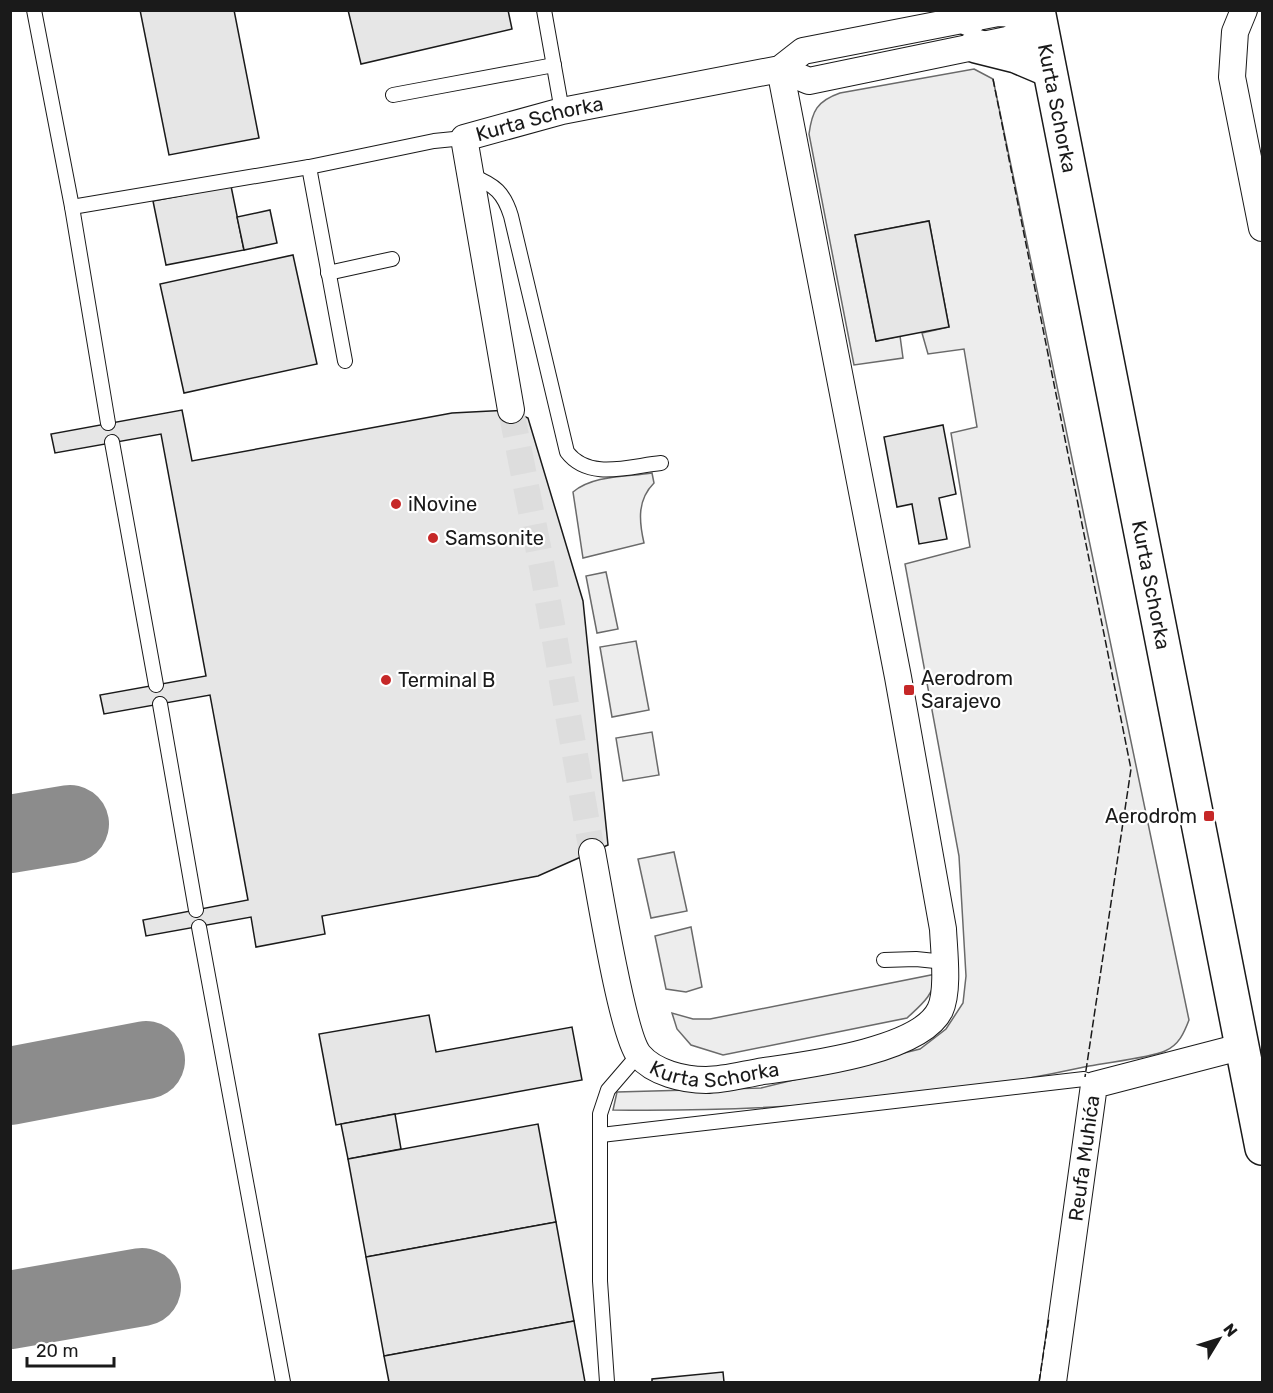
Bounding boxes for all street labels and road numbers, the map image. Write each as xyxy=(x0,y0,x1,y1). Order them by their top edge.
street label: Kurta Schorka xyxy=(1033,42,1082,175)
street label: Kurta Schorka xyxy=(473,91,605,146)
street label: Kurta Schorka xyxy=(1127,518,1176,652)
street label: Kurta Schorka xyxy=(646,1055,781,1092)
street label: Reufa Muhića xyxy=(1063,1094,1104,1223)

